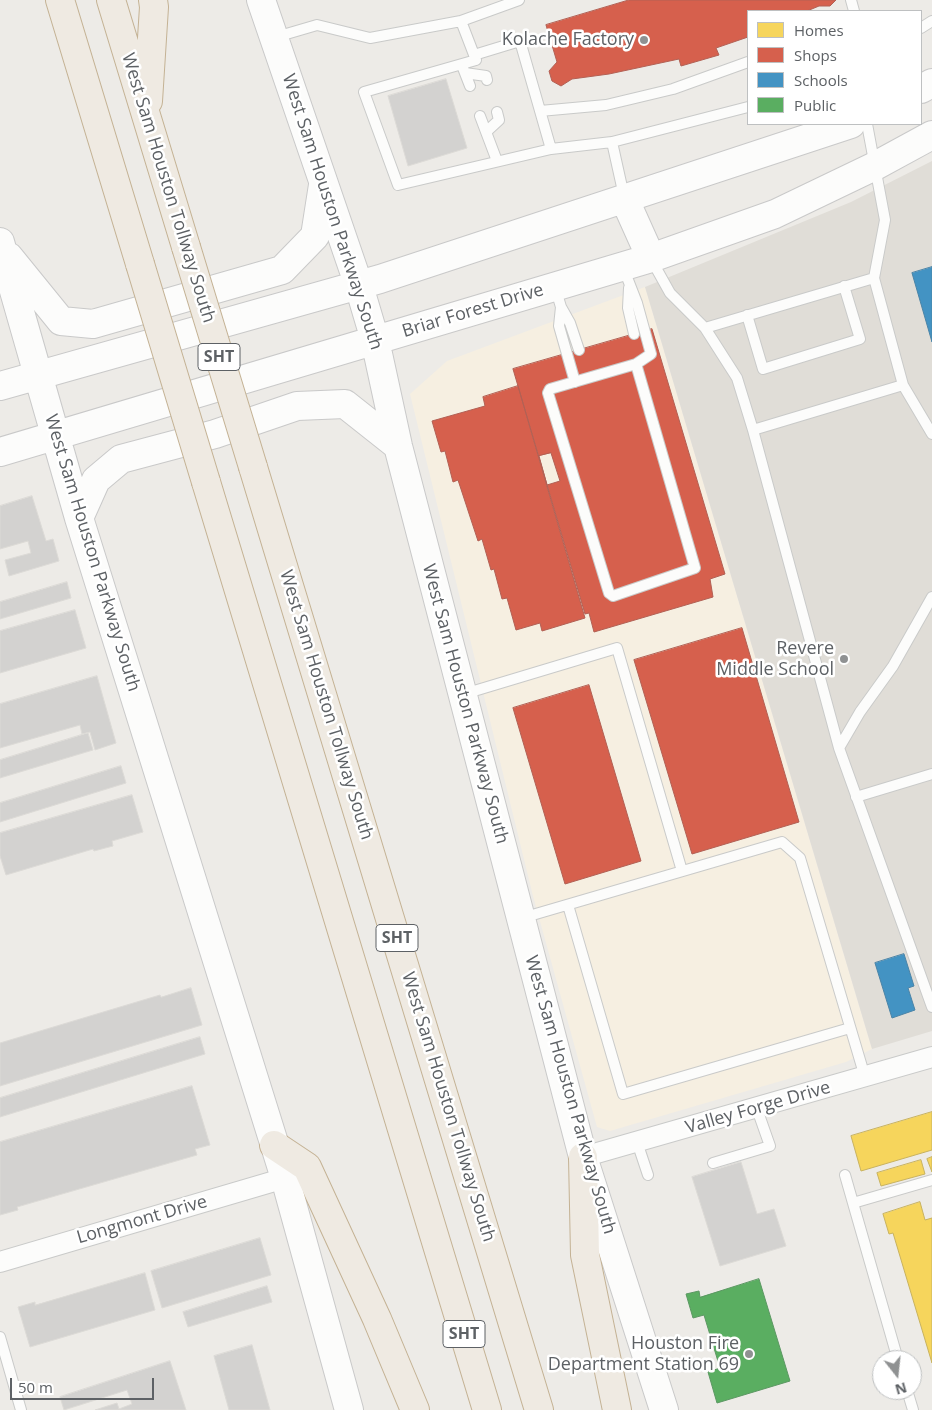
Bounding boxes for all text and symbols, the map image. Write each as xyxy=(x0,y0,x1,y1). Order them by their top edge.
legend xyxy=(747,10,922,125)
text: Homes xyxy=(794,20,844,40)
place label: Kolache Factory xyxy=(502,29,634,51)
marker: Kolache Factory xyxy=(638,34,650,46)
text: Shops xyxy=(794,45,837,65)
street label: West Sam Houston Tollway South xyxy=(117,51,219,325)
text: Schools xyxy=(794,70,848,90)
street label: West Sam Houston Parkway South xyxy=(277,71,387,353)
text: Public xyxy=(794,95,836,115)
street label: Briar Forest Drive xyxy=(400,279,546,343)
road number: SHT xyxy=(198,344,240,371)
street label: West Sam Houston Parkway South xyxy=(39,412,145,694)
street label: West Sam Houston Parkway South xyxy=(417,562,513,846)
street label: West Sam Houston Tollway South xyxy=(275,568,377,842)
place label: Revere Middle School xyxy=(716,638,834,681)
marker: Revere Middle School xyxy=(838,653,850,665)
road number: SHT xyxy=(376,924,418,951)
street label: West Sam Houston Parkway South xyxy=(520,953,620,1237)
street label: West Sam Houston Tollway South xyxy=(397,970,499,1244)
street label: Valley Forge Drive xyxy=(683,1077,833,1139)
street label: Longmont Drive xyxy=(74,1191,210,1249)
road number: SHT xyxy=(443,1320,485,1348)
place label: Houston Fire Department Station 69 xyxy=(548,1333,739,1376)
marker: Houston Fire Department Station 69 xyxy=(743,1348,755,1360)
north arrow xyxy=(872,1350,922,1400)
scale bar xyxy=(12,1368,156,1400)
text: 50 m xyxy=(18,1377,53,1397)
text: N xyxy=(893,1378,909,1400)

